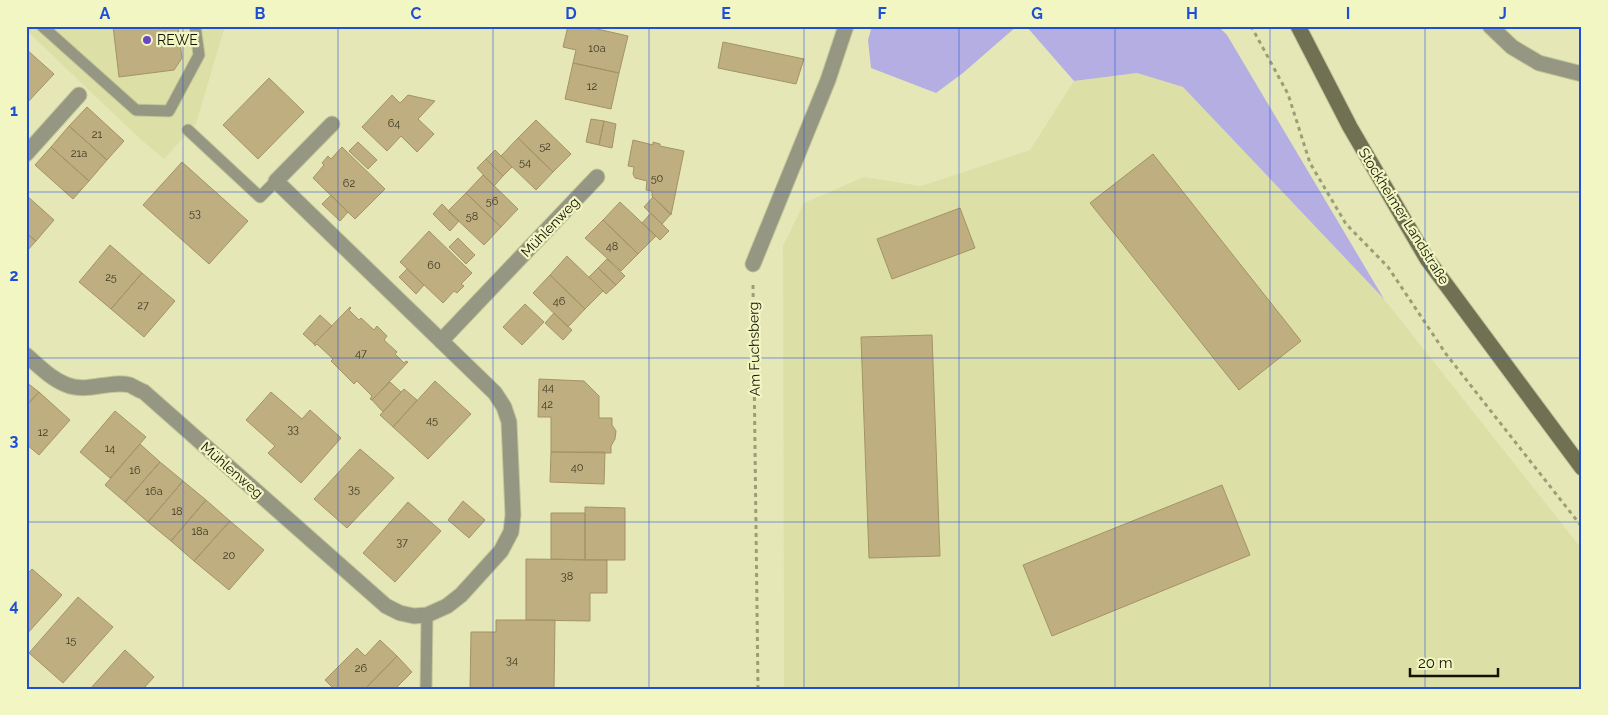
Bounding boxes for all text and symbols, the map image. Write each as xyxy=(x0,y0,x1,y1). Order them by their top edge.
text: A xyxy=(100,4,111,23)
text: B xyxy=(255,4,266,23)
text: C xyxy=(411,4,422,23)
text: D xyxy=(565,4,577,23)
text: E xyxy=(721,4,731,23)
text: F xyxy=(877,4,887,23)
text: G xyxy=(1031,4,1043,23)
text: H xyxy=(1186,4,1198,23)
text: I xyxy=(1346,4,1350,23)
text: J xyxy=(1499,4,1507,23)
place label: REWE xyxy=(157,32,198,48)
marker: REWE xyxy=(141,34,153,46)
house number: 10a xyxy=(588,42,606,55)
house number: 12 xyxy=(587,80,597,93)
text: 1 xyxy=(10,101,18,120)
house number: 64 xyxy=(388,117,400,130)
house number: 21 xyxy=(92,128,103,141)
house number: 52 xyxy=(539,140,551,153)
street label: Stockheimer Landstraße xyxy=(1355,145,1453,287)
house number: 21a xyxy=(71,147,87,160)
house number: 54 xyxy=(519,156,531,169)
house number: 50 xyxy=(651,172,664,185)
house number: 62 xyxy=(343,177,355,190)
street label: Mühlenweg xyxy=(518,194,582,260)
house number: 56 xyxy=(486,195,499,208)
house number: 53 xyxy=(189,207,201,220)
house number: 58 xyxy=(466,210,478,223)
house number: 48 xyxy=(606,240,618,253)
house number: 60 xyxy=(427,259,441,272)
text: 2 xyxy=(9,266,19,285)
house number: 25 xyxy=(105,271,117,284)
house number: 46 xyxy=(553,295,566,308)
house number: 27 xyxy=(137,299,149,312)
street label: Am Fuchsberg xyxy=(745,301,763,397)
house number: 47 xyxy=(355,347,367,360)
house number: 44 xyxy=(542,381,554,394)
house number: 42 xyxy=(541,398,553,411)
house number: 45 xyxy=(426,414,438,427)
house number: 33 xyxy=(287,423,299,436)
house number: 12 xyxy=(38,426,48,439)
text: 3 xyxy=(10,431,19,450)
street label: Mühlenweg xyxy=(198,439,266,501)
house number: 14 xyxy=(105,442,115,455)
house number: 40 xyxy=(571,461,584,474)
house number: 16 xyxy=(129,464,141,477)
house number: 35 xyxy=(348,483,360,496)
house number: 16a xyxy=(145,485,163,498)
house number: 18 xyxy=(171,505,183,518)
house number: 18a xyxy=(191,525,209,538)
house number: 37 xyxy=(396,536,408,549)
house number: 20 xyxy=(223,549,235,562)
house number: 38 xyxy=(561,570,573,583)
text: 4 xyxy=(9,596,19,615)
house number: 15 xyxy=(66,634,76,647)
scale bar xyxy=(1410,645,1498,677)
house number: 34 xyxy=(506,654,518,667)
text: 20 m xyxy=(1418,654,1453,672)
house number: 26 xyxy=(355,662,368,675)

